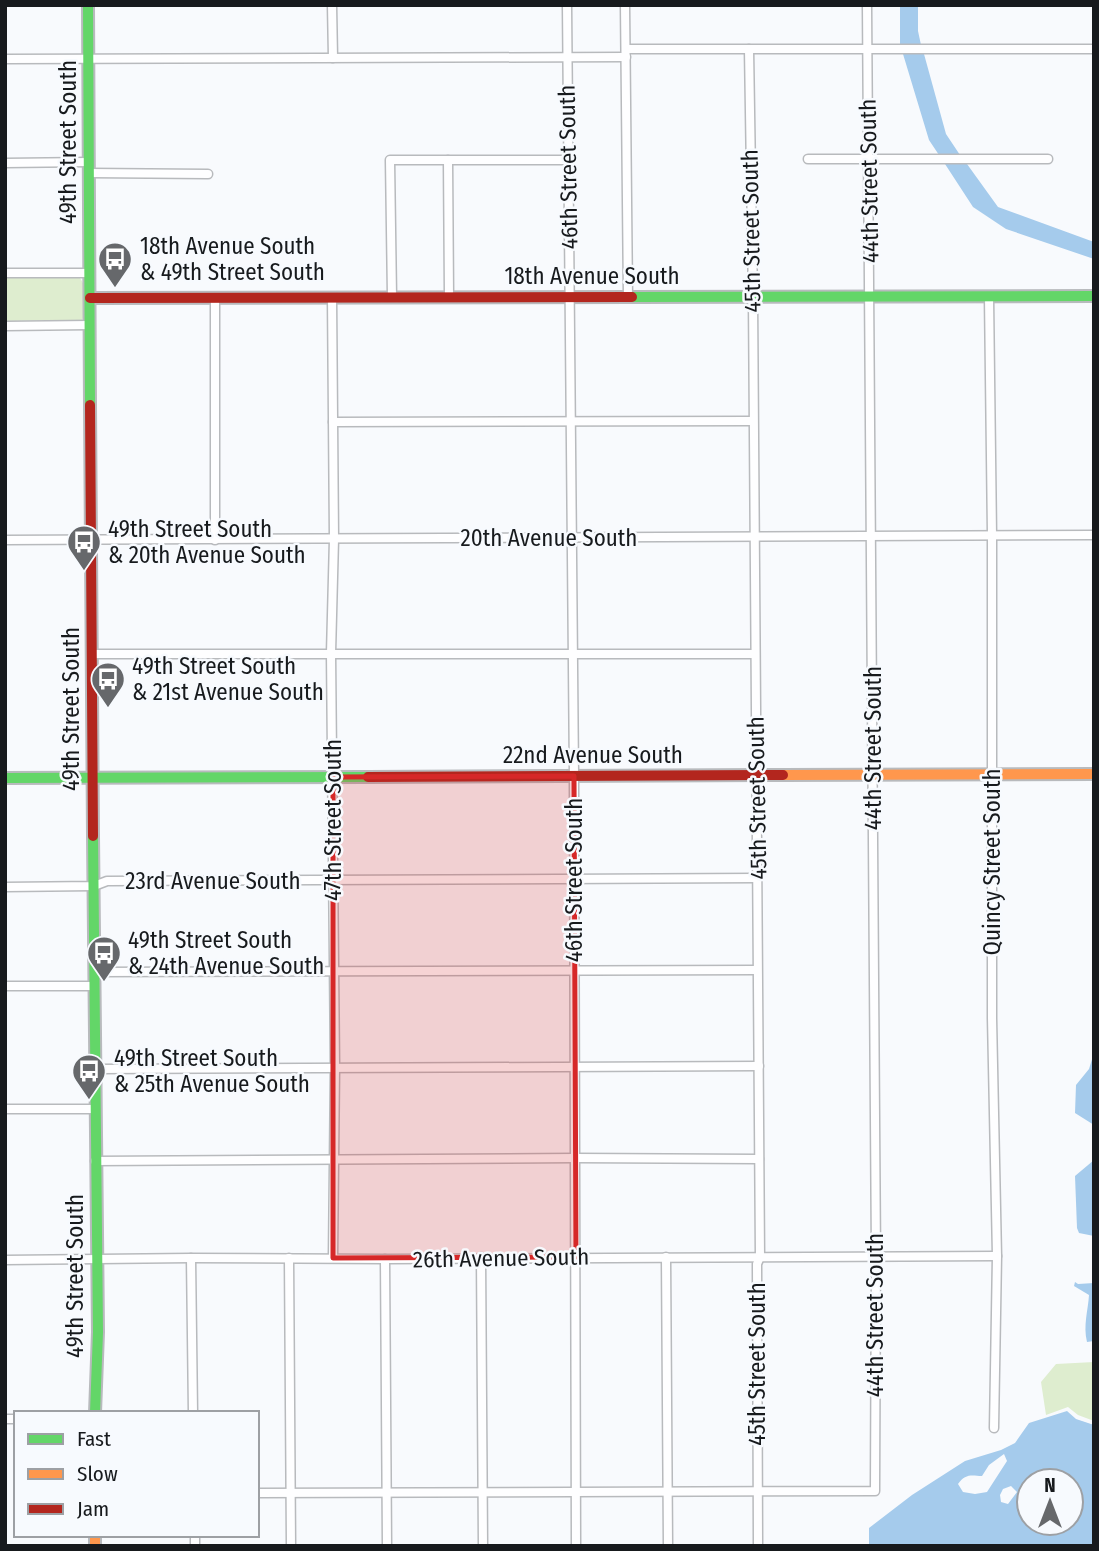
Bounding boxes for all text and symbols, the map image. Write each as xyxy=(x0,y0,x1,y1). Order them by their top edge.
street label: 49th Street South xyxy=(54,60,82,224)
street label: 46th Street South xyxy=(553,84,583,250)
street label: 44th Street South xyxy=(854,99,884,263)
street label: 45th Street South xyxy=(736,149,766,313)
place label: 18th Avenue South & 49th Street South xyxy=(140,232,325,286)
bus stop icon: 18th Avenue South & 49th Street South xyxy=(96,240,134,289)
street label: 18th Avenue South xyxy=(504,262,680,290)
place label: 49th Street South & 20th Avenue South xyxy=(108,515,306,569)
bus stop icon: 49th Street South & 20th Avenue South xyxy=(65,523,103,572)
street label: 20th Avenue South xyxy=(461,524,637,552)
street label: 49th Street South xyxy=(57,627,85,791)
place label: 49th Street South & 21st Avenue South xyxy=(132,652,324,706)
bus stop icon: 49th Street South & 21st Avenue South xyxy=(89,660,127,709)
street label: 44th Street South xyxy=(859,666,887,830)
street label: 45th Street South xyxy=(742,716,772,880)
street label: 47th Street South xyxy=(319,739,347,901)
street label: 22nd Avenue South xyxy=(503,741,683,769)
street label: Quincy Street South xyxy=(978,768,1006,956)
street label: 46th Street South xyxy=(560,798,588,962)
street label: 23rd Avenue South xyxy=(125,867,301,895)
place label: 49th Street South & 24th Avenue South xyxy=(128,926,324,980)
bus stop icon: 49th Street South & 24th Avenue South xyxy=(85,934,123,983)
place label: 49th Street South & 25th Avenue South xyxy=(114,1044,310,1098)
bus stop icon: 49th Street South & 25th Avenue South xyxy=(70,1052,108,1101)
street label: 49th Street South xyxy=(61,1194,89,1358)
street label: 44th Street South xyxy=(861,1233,889,1397)
street label: 26th Avenue South xyxy=(413,1242,589,1274)
street label: 45th Street South xyxy=(743,1282,771,1446)
legend xyxy=(14,1411,259,1537)
text: Fast xyxy=(77,1426,111,1452)
text: Slow xyxy=(77,1461,118,1487)
north arrow xyxy=(1015,1467,1085,1537)
text: N xyxy=(1044,1474,1056,1497)
text: Jam xyxy=(77,1496,109,1522)

